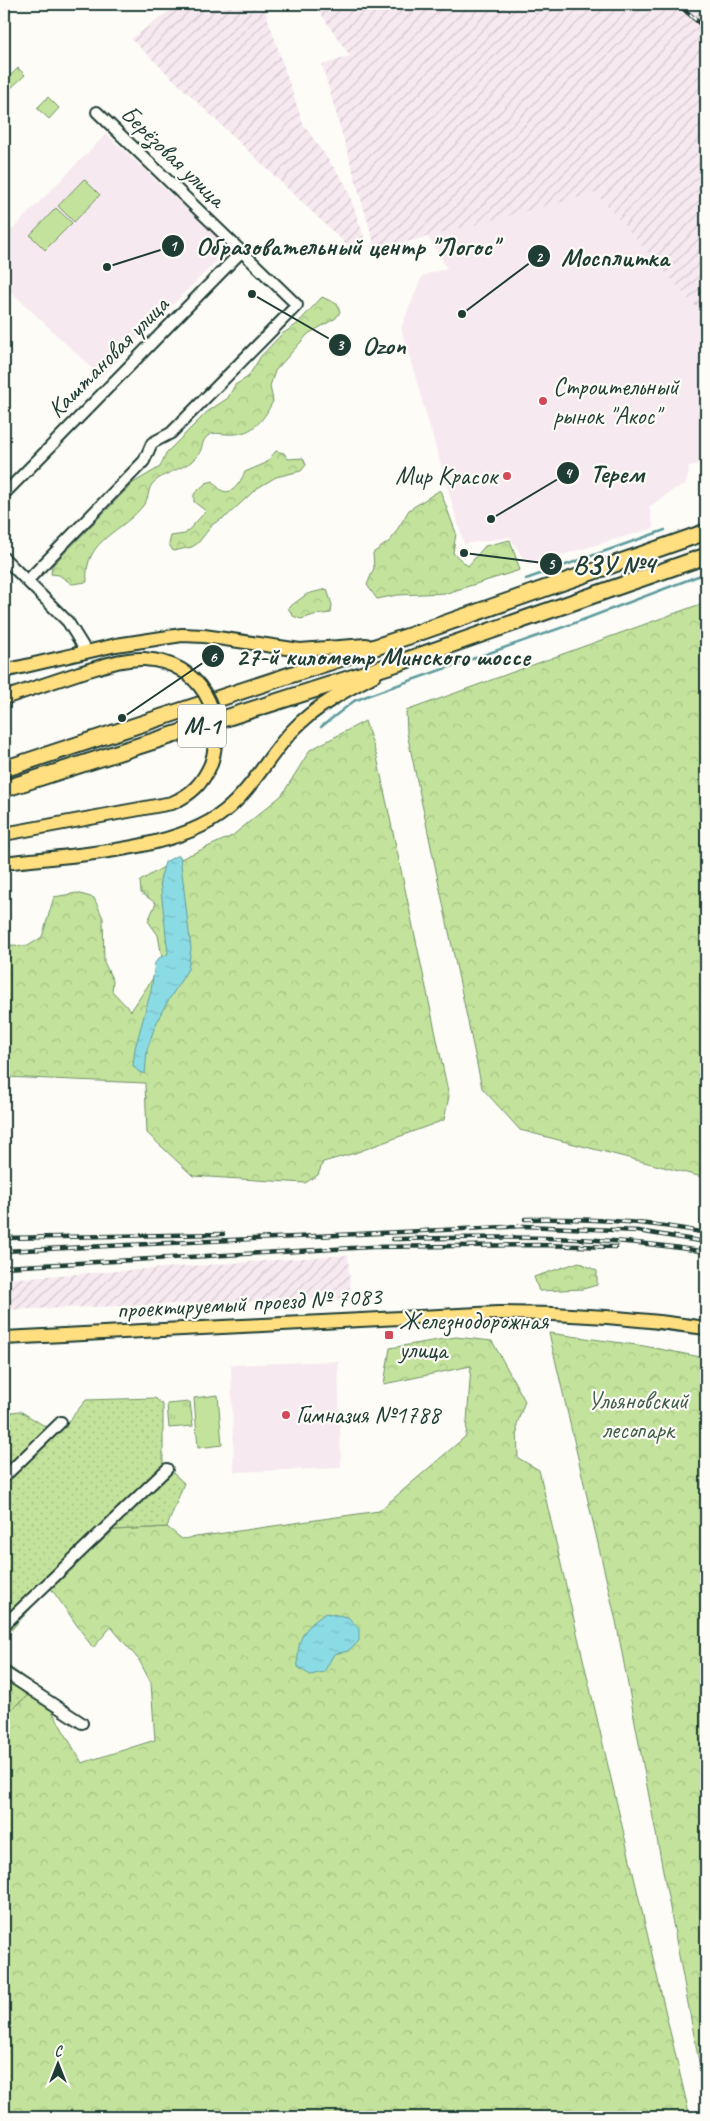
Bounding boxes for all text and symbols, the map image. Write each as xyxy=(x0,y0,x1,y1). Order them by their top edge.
street label: Берёзовая улица xyxy=(113,98,234,217)
callout: Образовательный центр "Логос" xyxy=(161,225,508,266)
text: Образовательный центр "Логос" xyxy=(196,230,504,263)
callout: Мосплитка xyxy=(527,236,679,277)
text: 1 xyxy=(170,237,179,256)
text: Мосплитка xyxy=(561,241,672,274)
text: 2 xyxy=(536,248,544,267)
street label: Каштановая улица xyxy=(40,288,177,425)
callout: Ozon xyxy=(327,324,416,365)
text: Ozon xyxy=(362,329,407,362)
text: 3 xyxy=(337,336,345,355)
place label: Строительный рынок "Акос" xyxy=(553,371,680,432)
marker: Строительный рынок "Акос" xyxy=(537,395,549,407)
callout: Терем xyxy=(555,452,654,493)
text: Терем xyxy=(590,457,645,490)
place label: Мир Красок xyxy=(395,460,500,492)
text: 4 xyxy=(565,464,574,483)
marker: Мир Красок xyxy=(501,470,513,482)
callout: ВЗУ №4 xyxy=(538,543,665,584)
text: ВЗУ №4 xyxy=(573,548,658,581)
text: 5 xyxy=(548,555,556,574)
callout: 27-й километр Минского шоссе xyxy=(200,636,540,677)
text: 27-й километр Минского шоссе xyxy=(236,640,532,673)
text: 6 xyxy=(209,648,217,667)
road number: М-1 xyxy=(178,704,226,748)
street label: проектируемый проезд № 7083 xyxy=(116,1280,384,1326)
place label: Железнодорожная улица xyxy=(397,1305,549,1366)
marker: Железнодорожная улица xyxy=(383,1329,395,1341)
park label: Ульяновский лесопарк xyxy=(588,1385,690,1446)
place label: Гимназия №1788 xyxy=(296,1399,443,1431)
marker: Гимназия №1788 xyxy=(280,1409,292,1421)
north arrow xyxy=(32,2038,82,2088)
text: С xyxy=(55,2043,64,2060)

